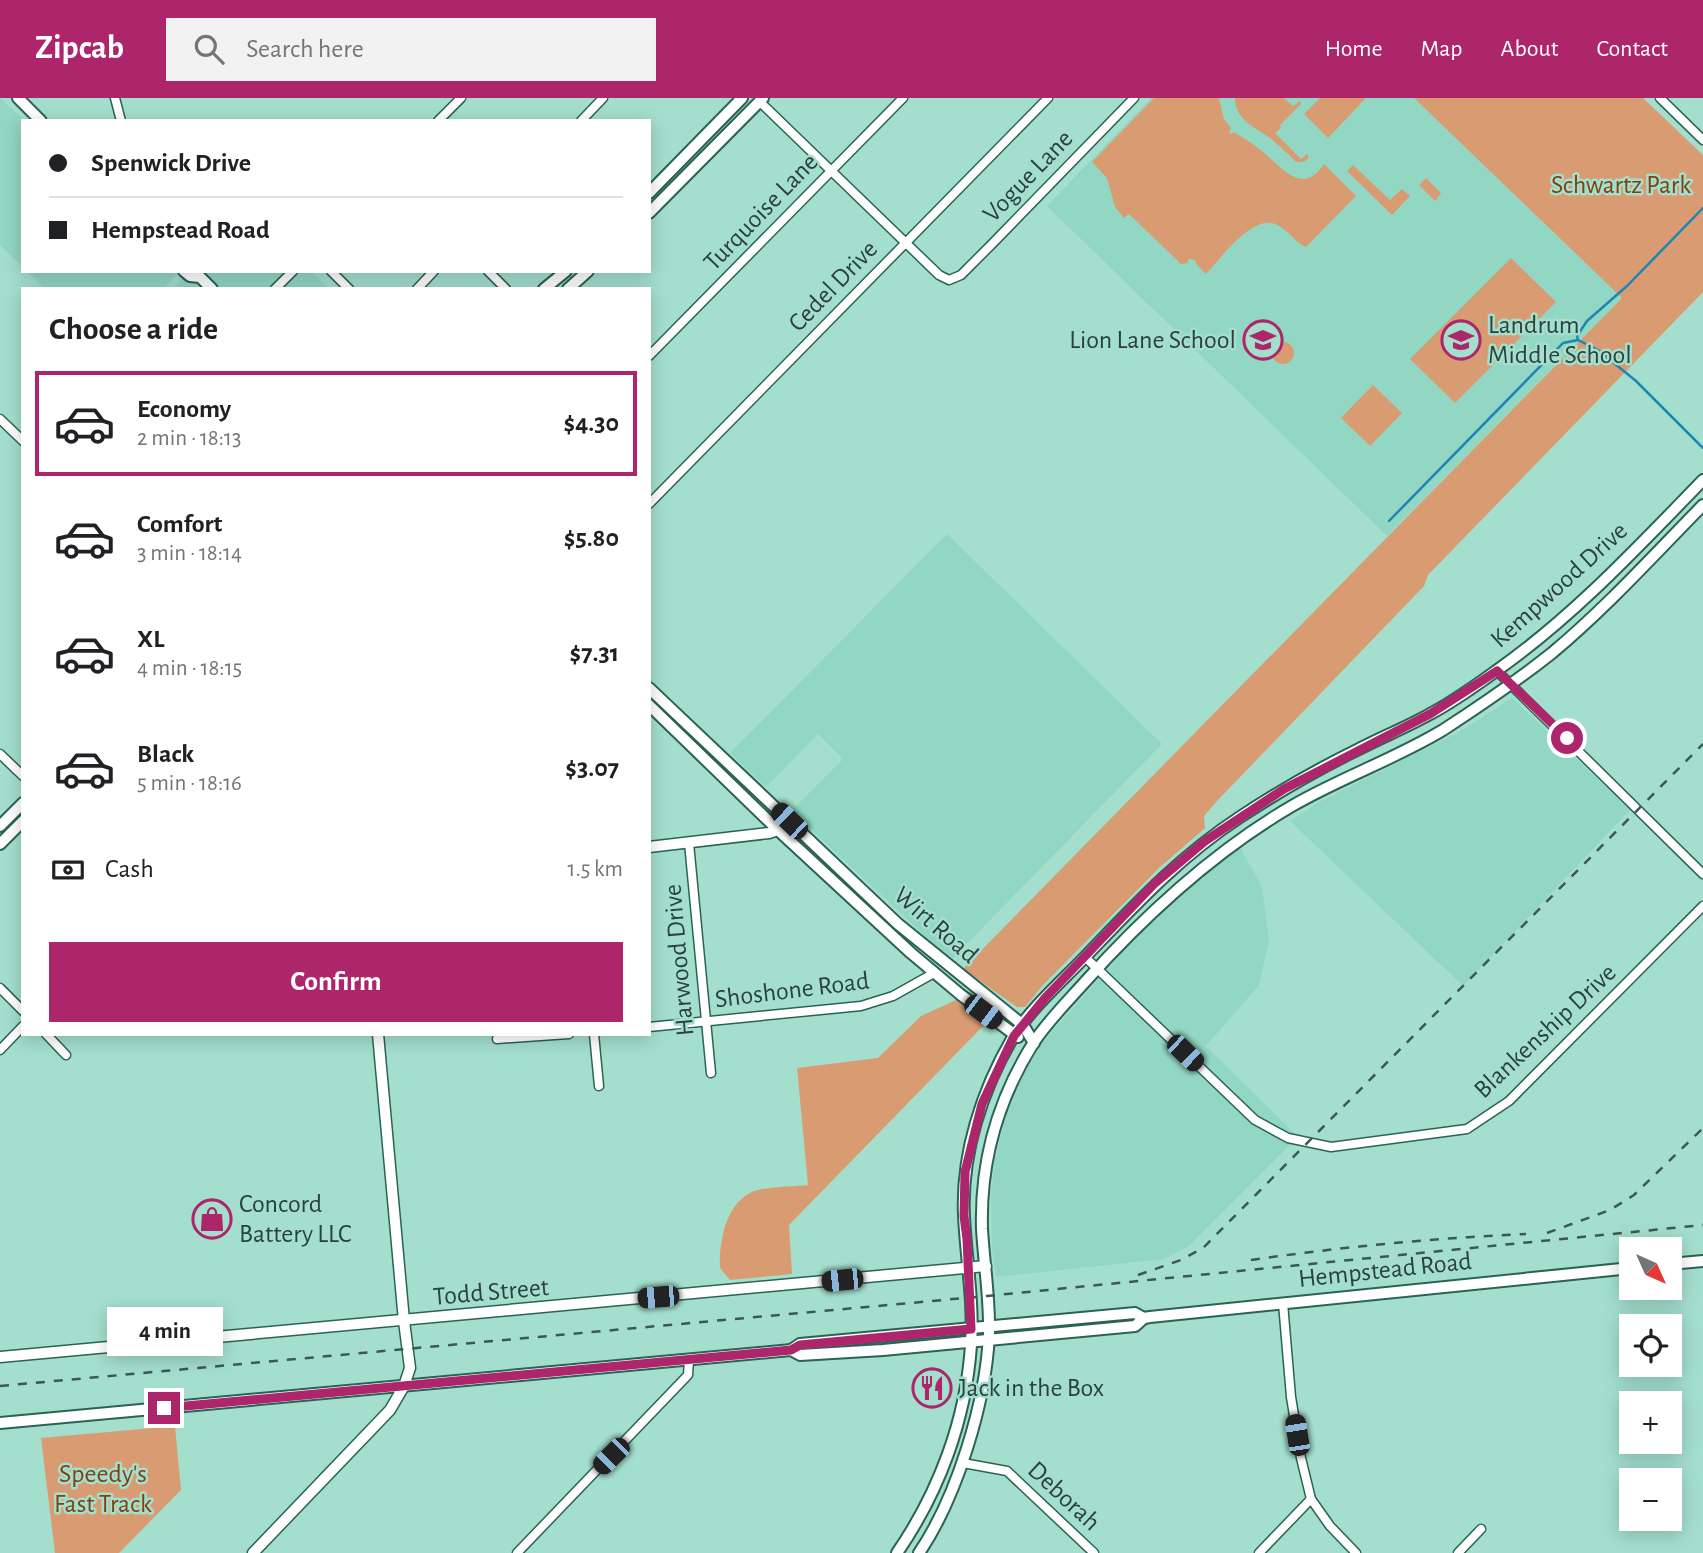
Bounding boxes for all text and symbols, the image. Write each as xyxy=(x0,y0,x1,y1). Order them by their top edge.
search box xyxy=(166,18,656,81)
icon: search xyxy=(190,30,228,68)
text: Zipcab xyxy=(35,32,124,65)
text: Search here xyxy=(246,36,364,62)
text: Home xyxy=(1325,37,1383,61)
text: Map xyxy=(1421,37,1463,61)
text: About xyxy=(1501,37,1558,61)
text: Contact xyxy=(1596,37,1668,61)
street label: Vogue Lane xyxy=(978,125,1078,227)
street label: Turquoise Lane xyxy=(699,148,823,276)
text: Spenwick Drive xyxy=(91,150,251,176)
park label: Schwartz Park xyxy=(1551,172,1691,198)
text: Hempstead Road xyxy=(91,217,270,243)
street label: Cedel Drive xyxy=(784,236,882,336)
place label: Landrum Middle School xyxy=(1488,312,1632,368)
text: Choose a ride xyxy=(49,313,218,345)
school or university icon: Lion Lane School xyxy=(1242,319,1284,361)
school or university icon: Landrum Middle School xyxy=(1440,319,1482,361)
place label: Lion Lane School xyxy=(1069,327,1236,353)
icon: car xyxy=(53,392,116,455)
text: Economy xyxy=(137,396,231,422)
text: $4.30 xyxy=(564,410,619,436)
text: 2 min · 18:13 xyxy=(137,427,241,450)
icon: car xyxy=(53,507,116,570)
text: Comfort xyxy=(137,511,222,537)
street label: Kempwood Drive xyxy=(1486,517,1632,653)
text: $5.80 xyxy=(564,525,619,551)
text: 3 min · 18:14 xyxy=(137,542,242,565)
icon: car xyxy=(53,622,116,685)
text: XL xyxy=(137,626,164,652)
text: $7.31 xyxy=(570,640,619,666)
text: 4 min · 18:15 xyxy=(137,657,242,680)
route start xyxy=(1551,722,1583,754)
icon: car xyxy=(53,737,116,800)
text: Black xyxy=(137,741,194,767)
text: $3.07 xyxy=(565,755,619,781)
text: 5 min · 18:16 xyxy=(137,772,242,795)
car xyxy=(767,799,812,843)
icon: cash xyxy=(49,851,87,889)
text: Cash xyxy=(105,856,154,882)
text: 1.5 km xyxy=(568,858,623,881)
street label: Wirt Road xyxy=(889,882,983,968)
street label: Harwood Drive xyxy=(659,883,699,1037)
button: Confirm xyxy=(49,942,623,1022)
street label: Blankenship Drive xyxy=(1469,959,1621,1103)
street label: Shoshone Road xyxy=(713,968,871,1012)
car xyxy=(960,991,1007,1033)
car xyxy=(1163,1031,1208,1075)
place label: Concord Battery LLC xyxy=(239,1191,352,1247)
shop icon: Concord Battery LLC xyxy=(191,1198,233,1240)
north arrow xyxy=(1619,1237,1682,1300)
map controls xyxy=(1619,1237,1682,1531)
street label: Hempstead Road xyxy=(1297,1248,1473,1292)
car xyxy=(821,1267,864,1293)
street label: Todd Street xyxy=(432,1274,550,1310)
car xyxy=(637,1285,680,1309)
callout: 4 min xyxy=(106,1306,222,1356)
button: locate xyxy=(1619,1314,1682,1377)
text: 4 min xyxy=(139,1320,191,1343)
restaurant icon: Jack in the Box xyxy=(911,1367,953,1409)
place label: Jack in the Box xyxy=(959,1375,1104,1401)
button: + xyxy=(1619,1391,1682,1454)
route end xyxy=(148,1392,180,1424)
car xyxy=(1284,1413,1311,1457)
car xyxy=(589,1434,634,1478)
street label: Deborah xyxy=(1023,1456,1105,1536)
park label: Speedy's Fast Track xyxy=(54,1461,152,1517)
button: − xyxy=(1619,1468,1682,1531)

